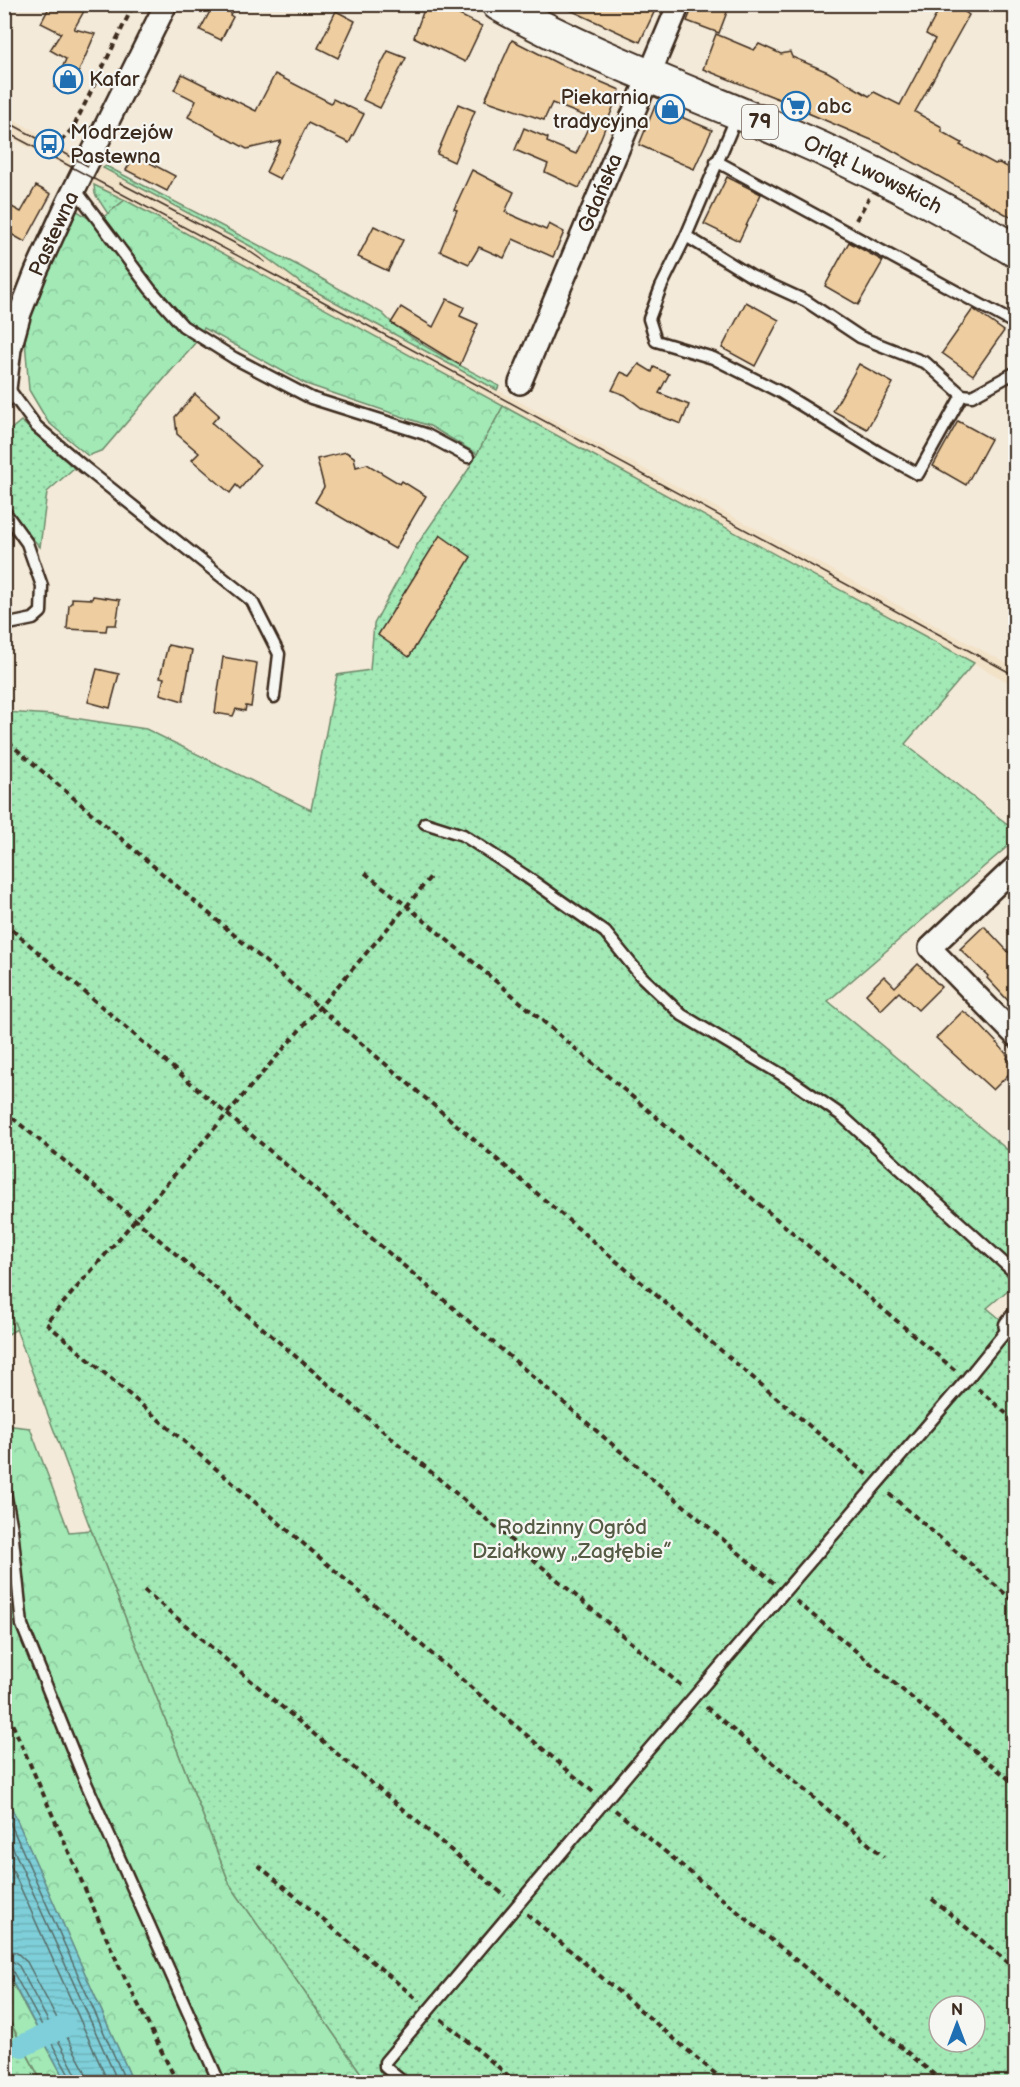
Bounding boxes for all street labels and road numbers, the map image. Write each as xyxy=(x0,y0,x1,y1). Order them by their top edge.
road number: 79 xyxy=(742,105,778,139)
street label: Orląt Lwowskich xyxy=(800,130,947,219)
street label: Gdańska xyxy=(572,150,627,236)
street label: Pastewna xyxy=(23,187,84,280)

